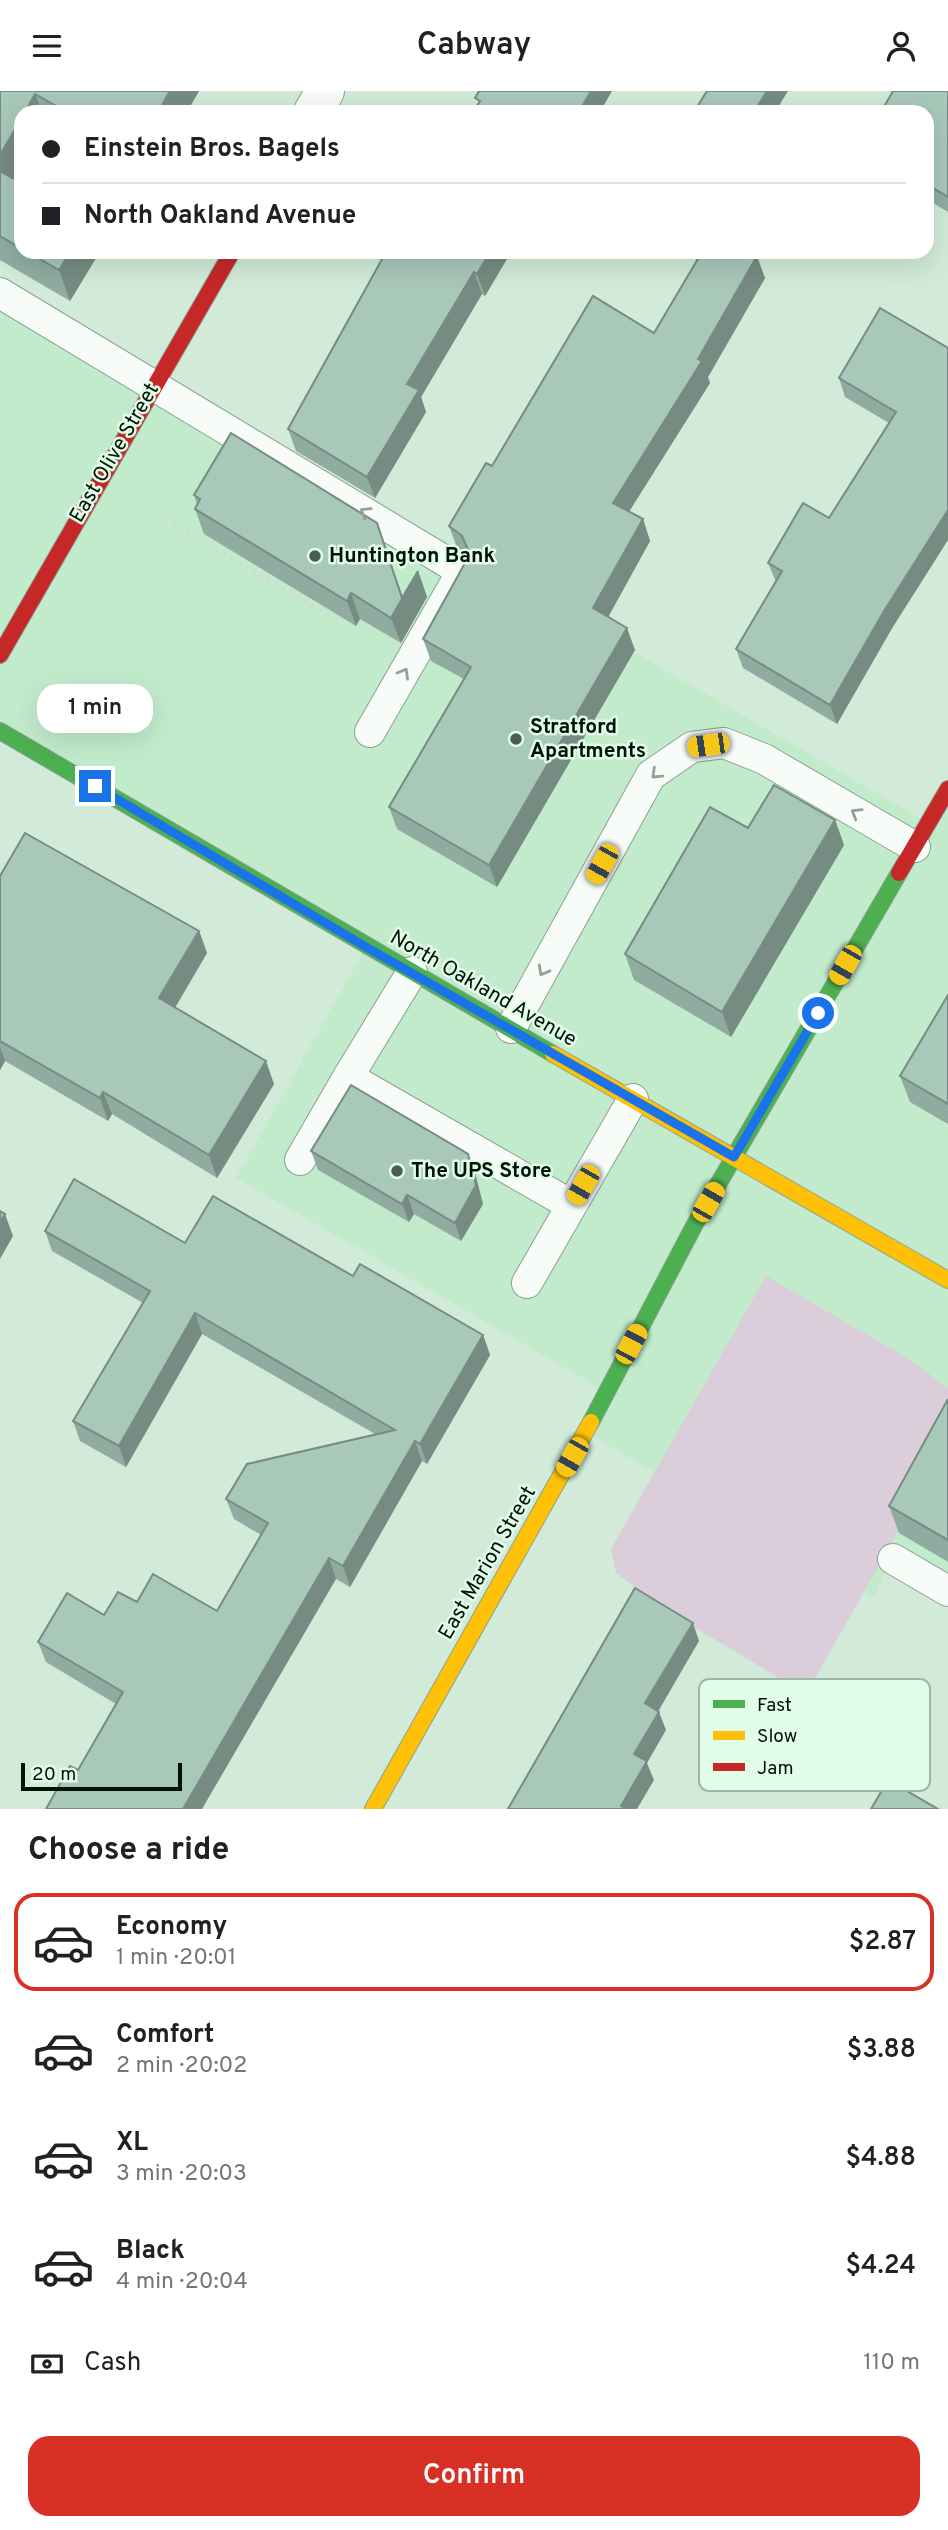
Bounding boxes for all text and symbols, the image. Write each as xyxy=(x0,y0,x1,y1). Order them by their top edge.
text: Cabway xyxy=(417,26,531,66)
icon: menu xyxy=(28,27,66,65)
icon: person xyxy=(882,27,920,65)
text: Einstein Bros. Bagels xyxy=(84,133,340,166)
text: North Oakland Avenue xyxy=(84,200,356,233)
street label: East Olive Street xyxy=(64,378,166,528)
one-way arrow xyxy=(360,507,373,520)
place label: Huntington Bank xyxy=(329,543,496,570)
marker: Huntington Bank xyxy=(307,548,323,564)
one-way arrow xyxy=(396,668,409,681)
callout: 1 min xyxy=(37,685,153,733)
text: 1 min xyxy=(68,694,122,723)
place label: Stratford Apartments xyxy=(530,714,646,765)
marker: Stratford Apartments xyxy=(508,731,524,747)
car xyxy=(686,732,731,758)
one-way arrow xyxy=(651,766,664,778)
route end xyxy=(79,770,111,802)
one-way arrow xyxy=(850,808,863,821)
car xyxy=(583,841,622,887)
street label: North Oakland Avenue xyxy=(385,924,581,1054)
car xyxy=(826,942,865,988)
one-way arrow xyxy=(537,963,551,976)
route start xyxy=(802,997,834,1029)
place label: The UPS Store xyxy=(411,1158,552,1185)
car xyxy=(564,1162,603,1208)
marker: The UPS Store xyxy=(389,1163,405,1179)
car xyxy=(689,1179,728,1225)
car xyxy=(612,1321,651,1367)
car xyxy=(553,1434,592,1480)
street label: East Marion Street xyxy=(433,1481,543,1645)
legend xyxy=(699,1679,930,1791)
text: Fast xyxy=(757,1694,792,1718)
text: Slow xyxy=(757,1725,797,1749)
text: Jam xyxy=(757,1757,794,1781)
scale bar xyxy=(21,1760,182,1792)
text: 20 m xyxy=(32,1763,76,1787)
text: Choose a ride xyxy=(28,1831,229,1871)
icon: car xyxy=(32,1911,95,1974)
text: Economy xyxy=(116,1911,227,1944)
text: $2.87 xyxy=(849,1926,916,1959)
text: 1 min · 20:01 xyxy=(116,1944,236,1973)
icon: car xyxy=(32,2019,95,2082)
text: Comfort xyxy=(116,2019,214,2052)
text: $3.88 xyxy=(847,2034,916,2067)
text: 2 min · 20:02 xyxy=(116,2052,247,2081)
icon: car xyxy=(32,2127,95,2190)
text: XL xyxy=(116,2127,148,2160)
text: $4.88 xyxy=(845,2142,916,2175)
text: 3 min · 20:03 xyxy=(116,2160,247,2189)
icon: car xyxy=(32,2235,95,2298)
text: Black xyxy=(116,2235,185,2268)
text: $4.24 xyxy=(845,2250,916,2283)
text: 4 min · 20:04 xyxy=(116,2268,248,2297)
icon: cash xyxy=(28,2345,66,2383)
text: Cash xyxy=(84,2347,141,2380)
text: 110 m xyxy=(863,2349,920,2378)
button: Confirm xyxy=(28,2436,920,2516)

